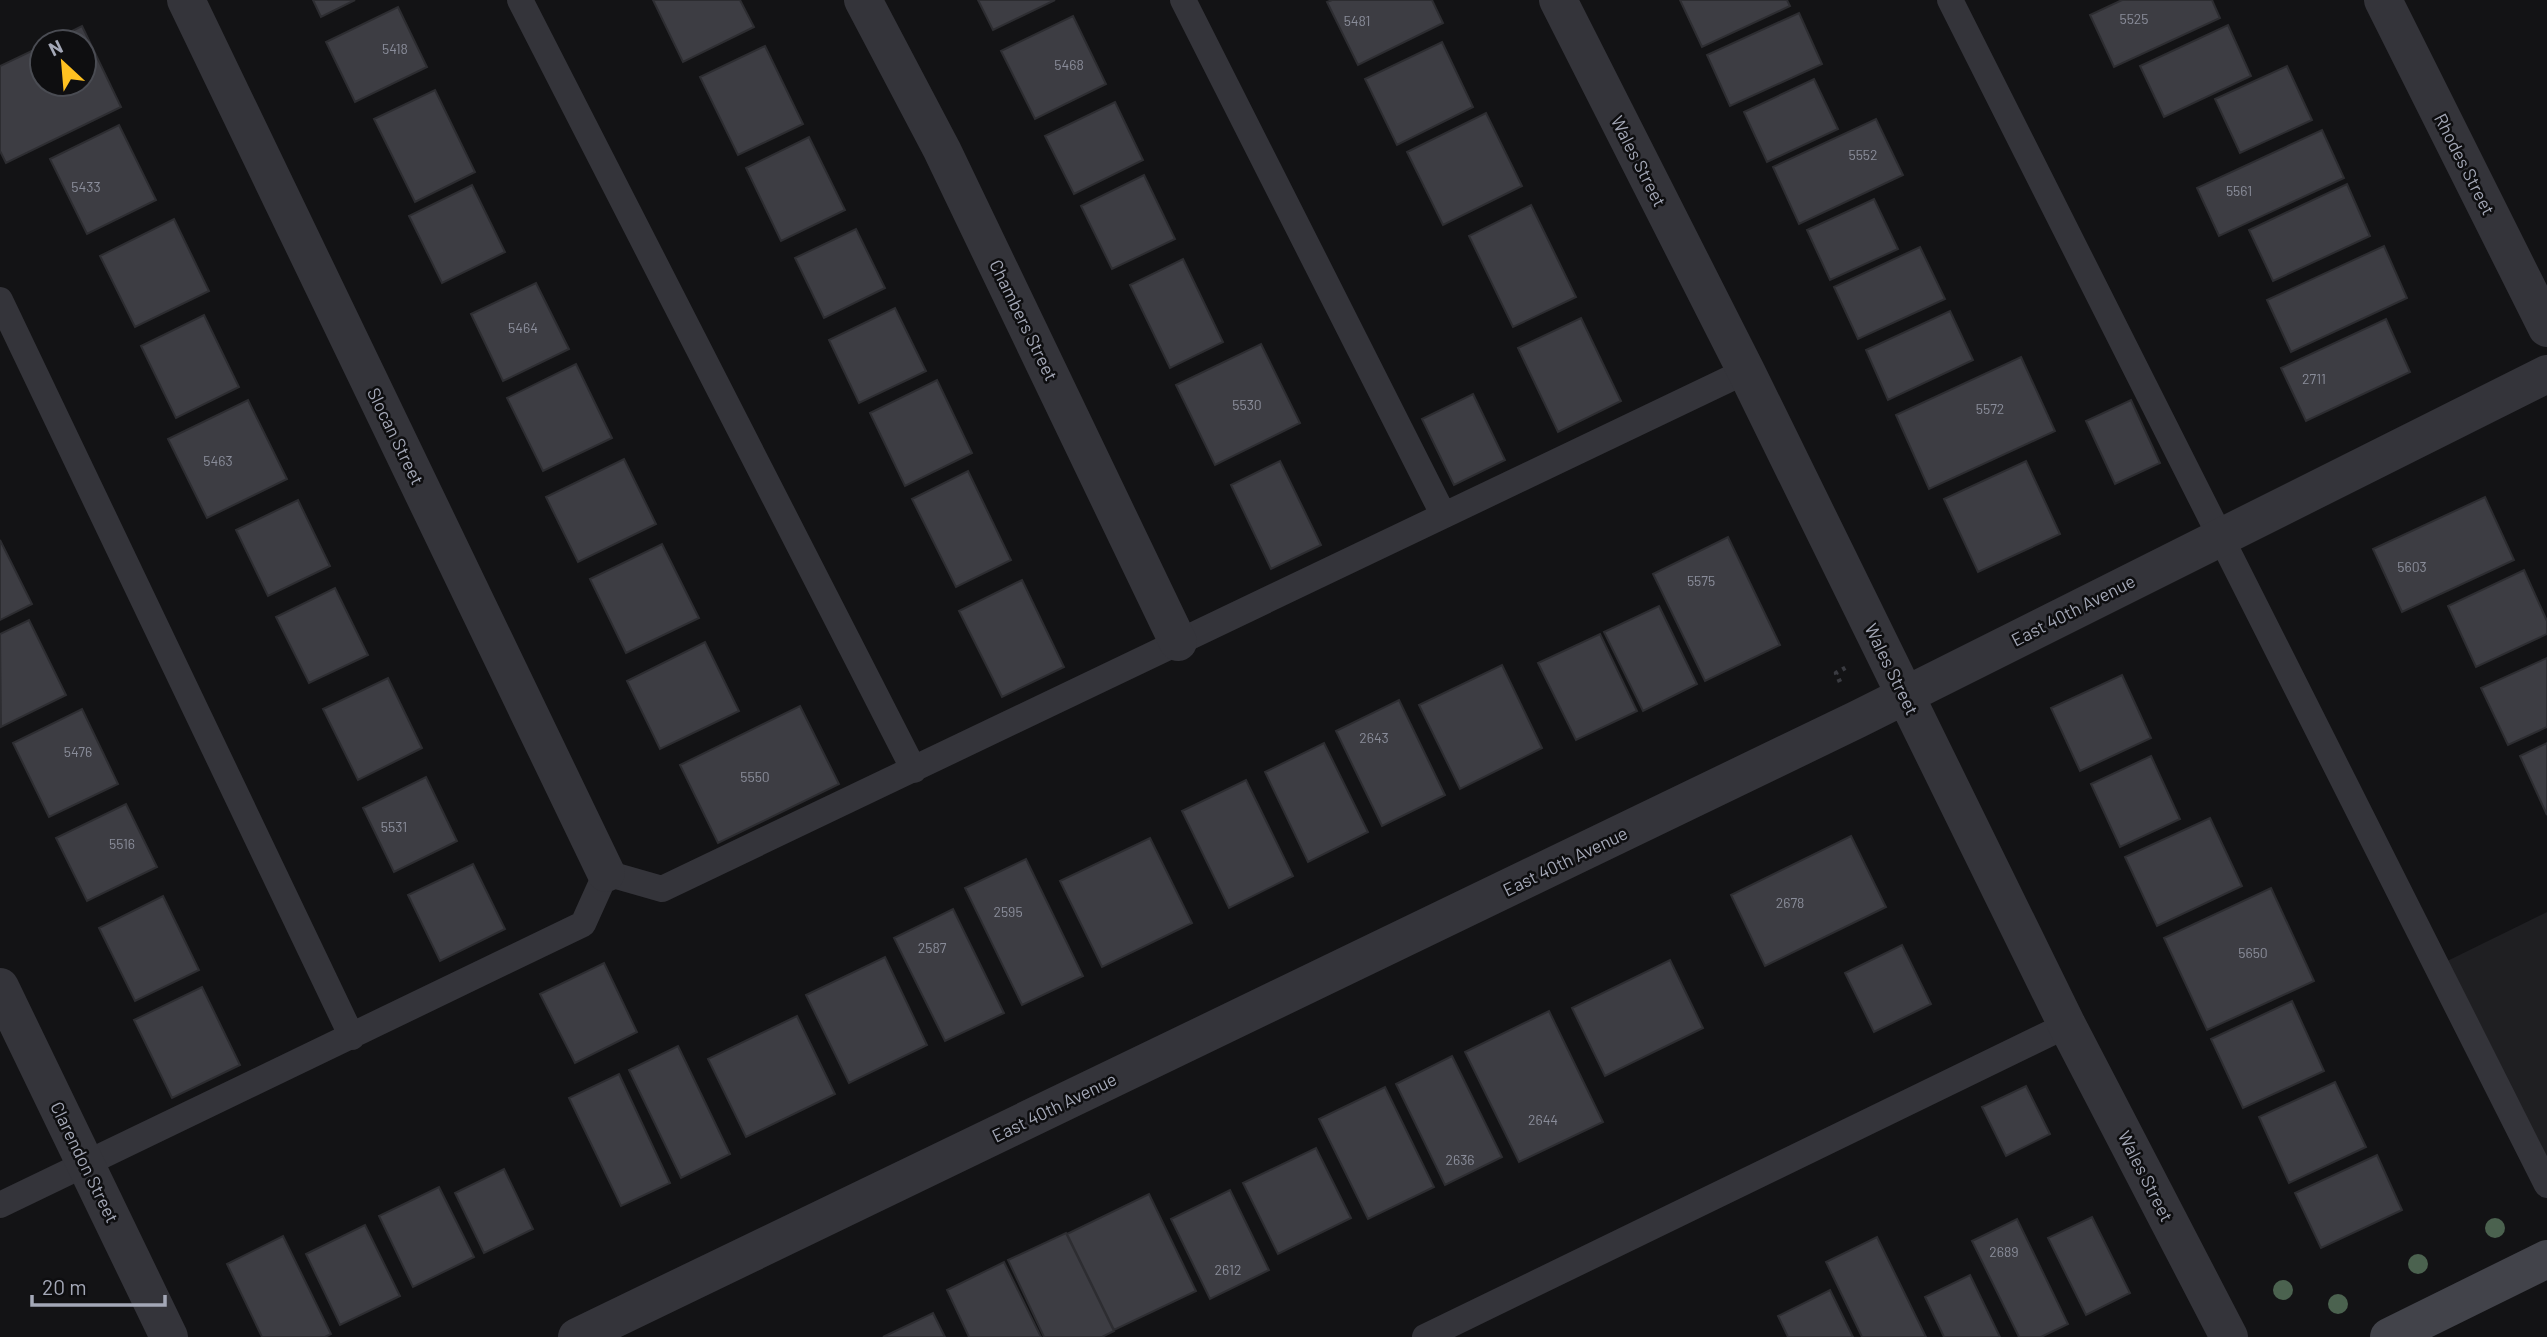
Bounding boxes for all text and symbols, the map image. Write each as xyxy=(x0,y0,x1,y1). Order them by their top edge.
house number: 5525 xyxy=(2119,10,2149,27)
house number: 5481 xyxy=(1344,12,1370,29)
north arrow xyxy=(28,28,98,98)
text: N xyxy=(45,34,66,60)
house number: 5418 xyxy=(382,40,408,57)
house number: 5468 xyxy=(1054,56,1084,73)
street label: Rhodes Street xyxy=(2430,110,2500,218)
street label: Wales Street xyxy=(1607,112,1671,210)
house number: 5552 xyxy=(1848,146,1878,163)
house number: 5433 xyxy=(71,178,101,195)
house number: 5561 xyxy=(2226,182,2252,199)
street label: Chambers Street xyxy=(985,256,1063,384)
house number: 5464 xyxy=(508,319,538,336)
house number: 2711 xyxy=(2302,370,2326,387)
street label: Slocan Street xyxy=(363,384,429,488)
house number: 5530 xyxy=(1232,396,1262,413)
house number: 5572 xyxy=(1976,400,2004,417)
house number: 5463 xyxy=(203,452,233,469)
house number: 5603 xyxy=(2397,558,2427,575)
street label: East 40th Avenue xyxy=(2007,569,2139,651)
house number: 5575 xyxy=(1687,572,1715,589)
street label: Wales Street xyxy=(1860,620,1924,718)
house number: 2643 xyxy=(1359,729,1389,746)
house number: 5476 xyxy=(64,743,92,760)
house number: 5550 xyxy=(740,768,770,785)
house number: 5531 xyxy=(381,818,407,835)
street label: East 40th Avenue xyxy=(1499,821,1631,901)
house number: 5516 xyxy=(109,835,135,852)
house number: 2678 xyxy=(1776,894,1804,911)
house number: 2595 xyxy=(993,903,1023,920)
house number: 2587 xyxy=(918,939,947,956)
house number: 5650 xyxy=(2238,944,2268,961)
street label: East 40th Avenue xyxy=(988,1067,1120,1147)
street label: Clarendon Street xyxy=(46,1098,124,1226)
house number: 2644 xyxy=(1528,1111,1558,1128)
street label: Wales Street xyxy=(2114,1127,2178,1225)
house number: 2636 xyxy=(1445,1151,1475,1168)
house number: 2689 xyxy=(1989,1243,2019,1260)
house number: 2612 xyxy=(1215,1261,1241,1278)
scale bar xyxy=(32,1264,164,1308)
text: 20 m xyxy=(42,1274,87,1299)

